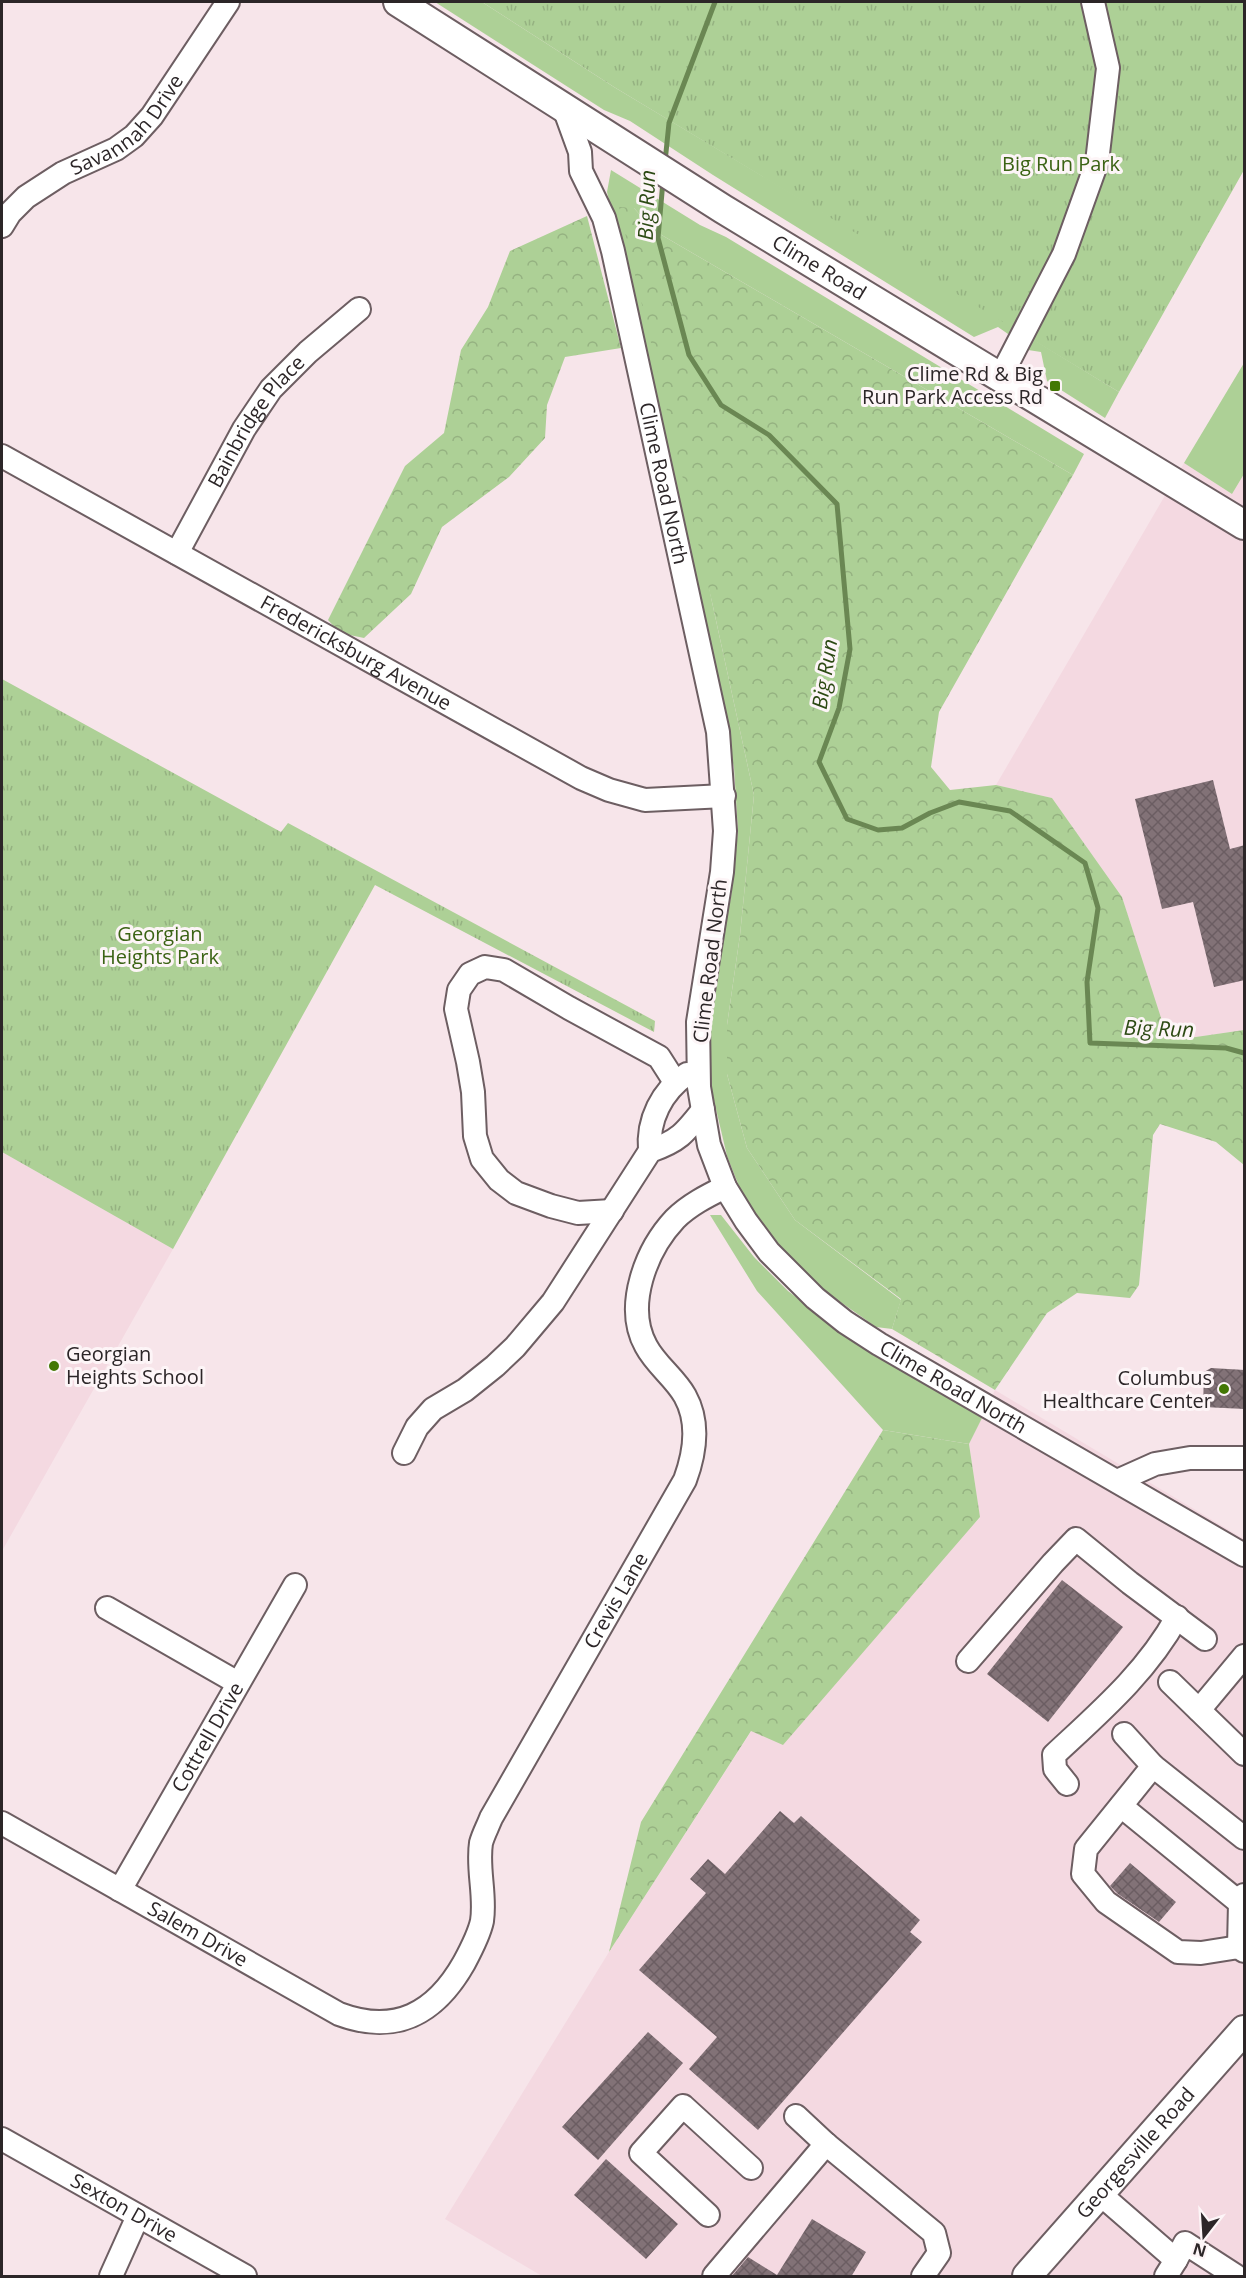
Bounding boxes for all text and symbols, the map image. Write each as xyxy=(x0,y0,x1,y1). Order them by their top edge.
street label: Savannah Drive xyxy=(66,69,189,181)
park label: Big Run Park xyxy=(1002,150,1120,177)
water label: Big Run xyxy=(631,169,661,241)
street label: Clime Road xyxy=(768,228,872,306)
street label: Bainbridge Place xyxy=(201,349,310,492)
place label: Clime Rd & Big Run Park Access Rd xyxy=(862,360,1043,410)
marker: Clime Rd & Big Run Park Access Rd xyxy=(1048,379,1062,393)
street label: Clime Road North xyxy=(633,399,695,567)
street label: Fredericksburg Avenue xyxy=(256,588,457,716)
water label: Big Run xyxy=(805,637,843,711)
street label: Clime Road North xyxy=(686,877,733,1045)
park label: Georgian Heights Park xyxy=(101,920,219,970)
water label: Big Run xyxy=(1123,1013,1195,1043)
street label: Clime Road North xyxy=(875,1333,1032,1440)
place label: Georgian Heights School xyxy=(66,1340,204,1390)
marker: Georgian Heights School xyxy=(47,1359,61,1373)
place label: Columbus Healthcare Center xyxy=(1043,1364,1212,1414)
marker: Columbus Healthcare Center xyxy=(1217,1382,1231,1396)
street label: Crevis Lane xyxy=(577,1547,654,1653)
street label: Cottrell Drive xyxy=(165,1677,249,1797)
street label: Salem Drive xyxy=(143,1894,253,1973)
street label: Georgesville Road xyxy=(1070,2081,1200,2224)
street label: Sexton Drive xyxy=(66,2167,182,2248)
north arrow xyxy=(1174,2206,1234,2266)
text: N xyxy=(1190,2238,1209,2263)

